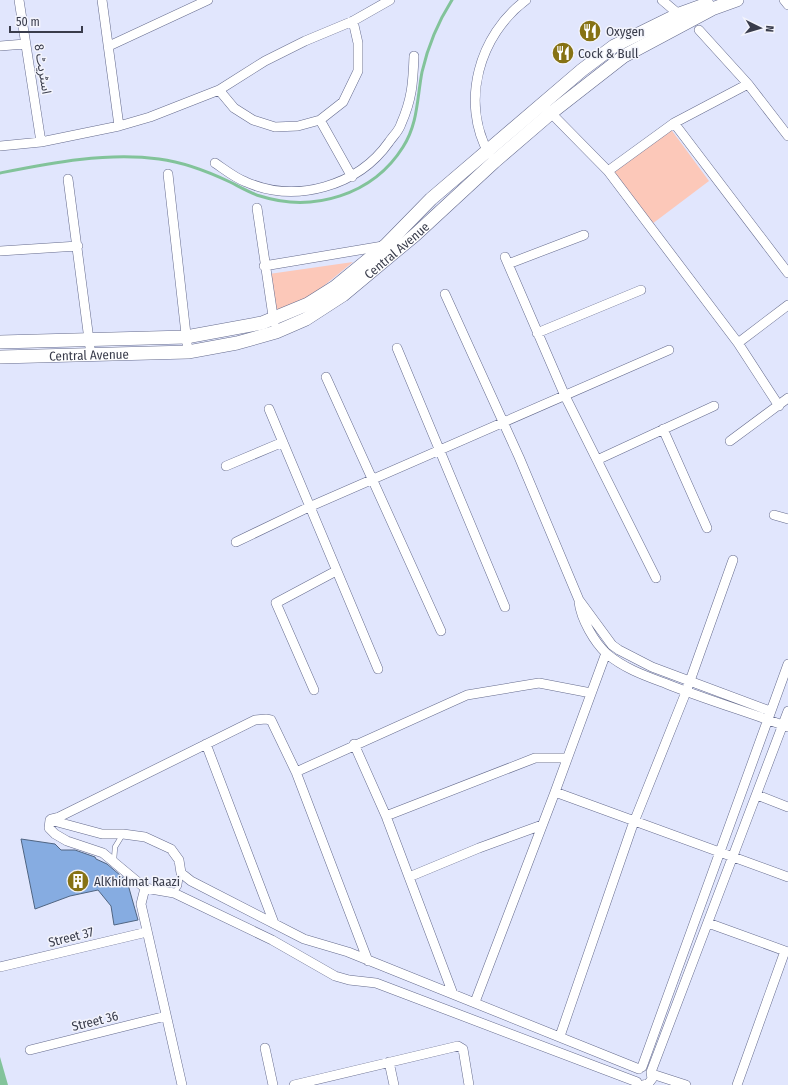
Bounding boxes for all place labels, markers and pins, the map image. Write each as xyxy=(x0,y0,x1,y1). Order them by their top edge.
restaurant icon: Oxygen xyxy=(577,18,603,44)
place label: Oxygen xyxy=(606,24,645,39)
restaurant icon: Cock & Bull xyxy=(550,40,576,66)
place label: Cock & Bull xyxy=(578,46,639,61)
building icon: AlKhidmat Raazi xyxy=(65,868,91,894)
place label: AlKhidmat Raazi xyxy=(94,874,180,889)

